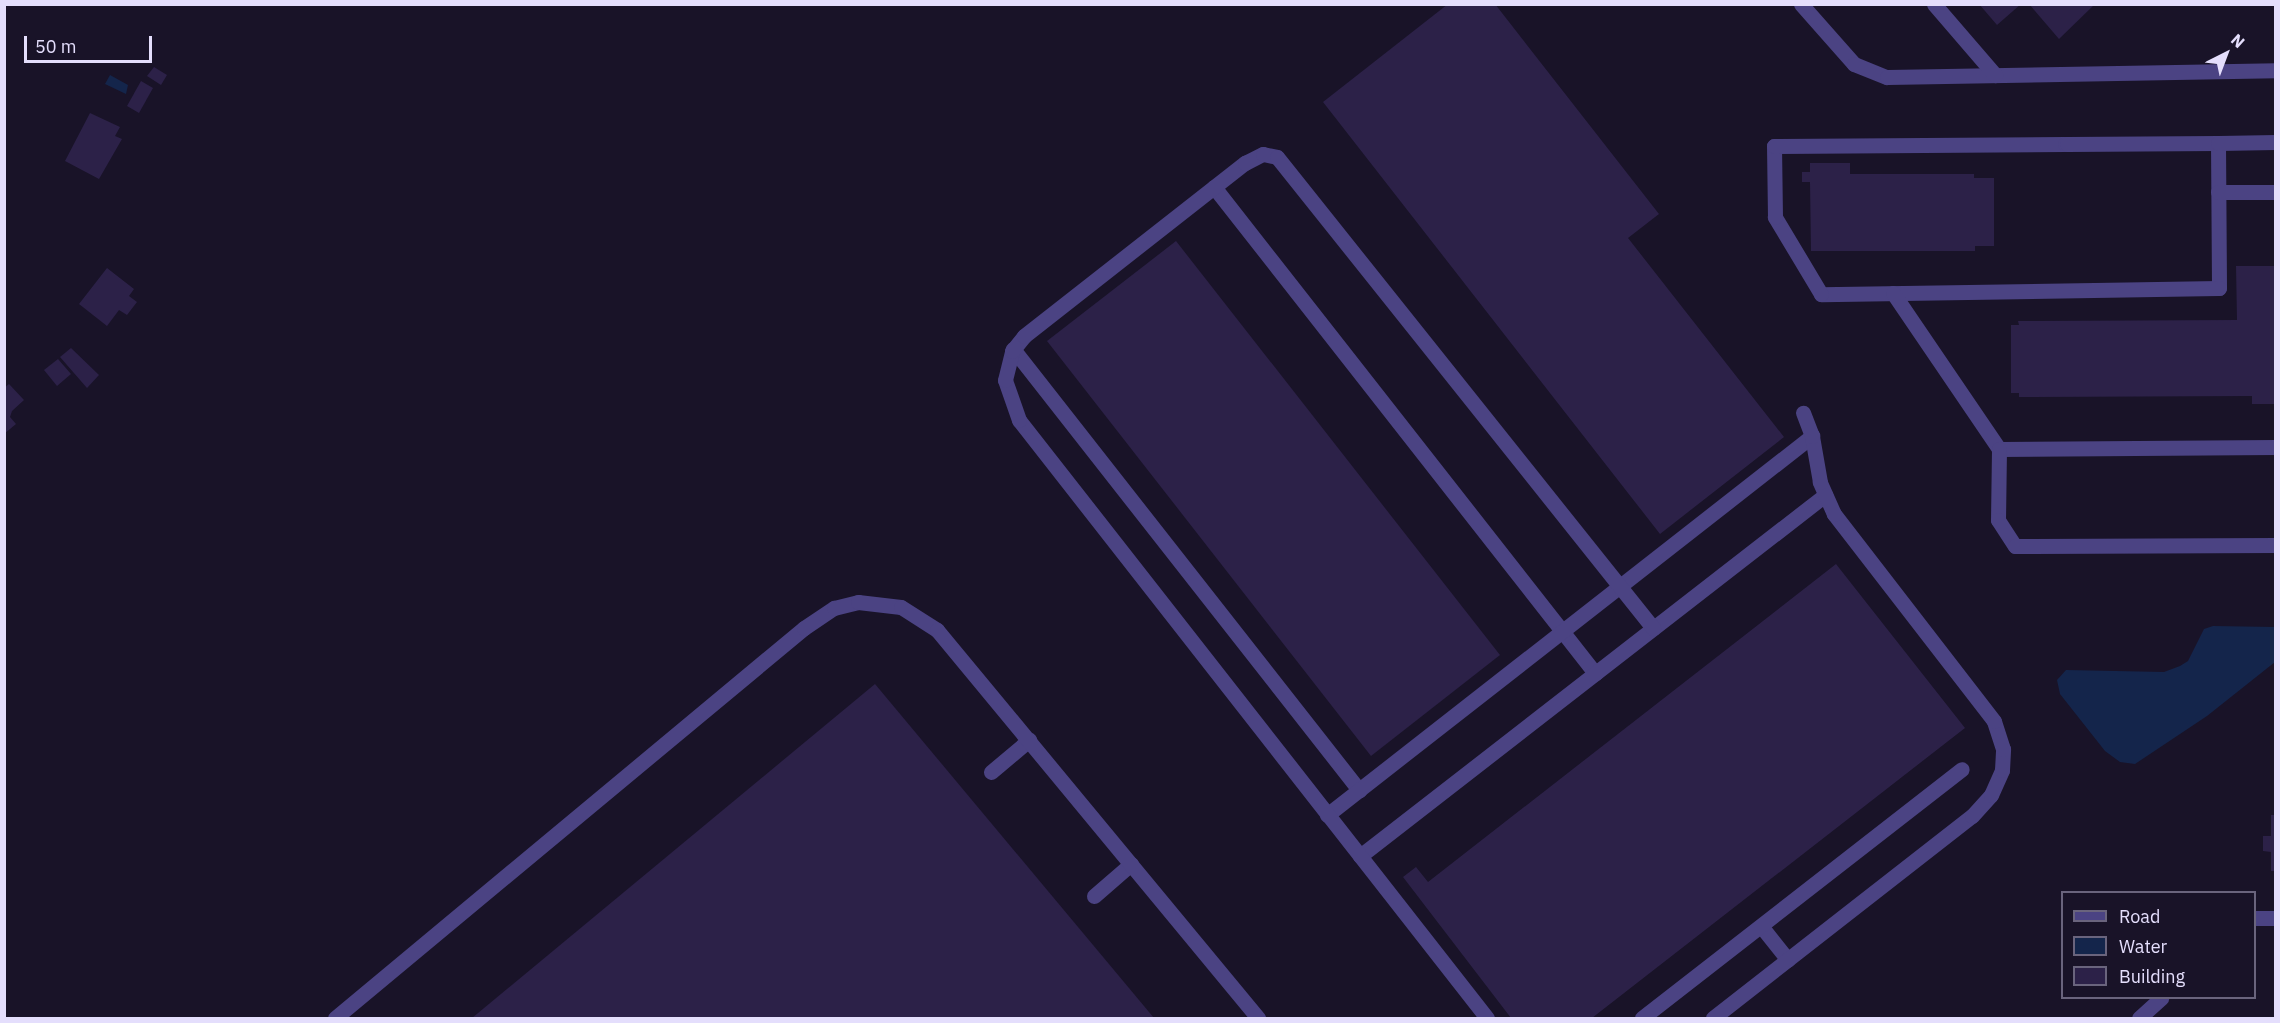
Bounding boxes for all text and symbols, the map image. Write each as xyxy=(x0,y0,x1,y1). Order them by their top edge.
scale bar xyxy=(27,24,154,62)
north arrow xyxy=(2196,24,2256,84)
text: N xyxy=(2227,29,2249,52)
text: 50 m xyxy=(35,35,77,58)
legend xyxy=(2061,891,2256,999)
text: Road xyxy=(2119,905,2160,928)
text: Water xyxy=(2119,935,2167,958)
text: Building xyxy=(2119,965,2185,988)

